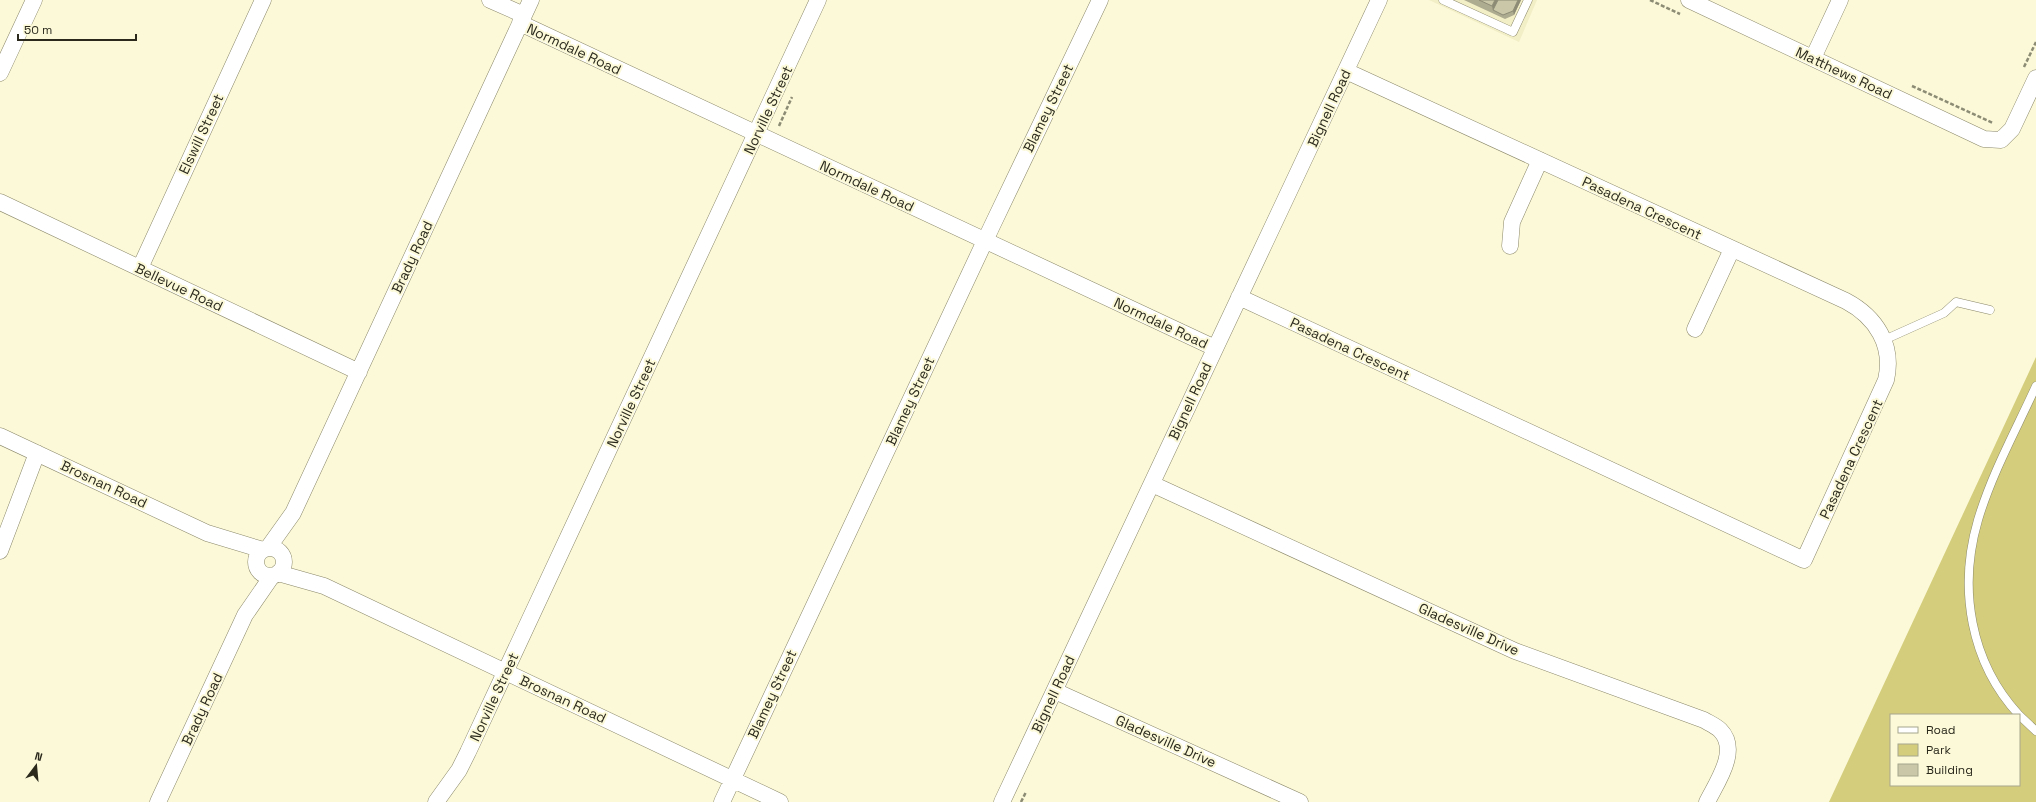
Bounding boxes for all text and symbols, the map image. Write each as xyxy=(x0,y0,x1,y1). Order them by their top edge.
scale bar xyxy=(18,16,136,42)
street label: Normdale Road xyxy=(524,19,624,79)
text: 50 m xyxy=(24,22,52,38)
street label: Matthews Road xyxy=(1793,43,1895,103)
street label: Blamey Street xyxy=(1019,61,1077,155)
street label: Norville Street xyxy=(740,63,796,157)
street label: Bignell Road xyxy=(1303,66,1355,150)
street label: Elswill Street xyxy=(175,91,227,177)
street label: Normdale Road xyxy=(817,156,917,216)
street label: Pasadena Crescent xyxy=(1579,172,1705,244)
street label: Brady Road xyxy=(387,218,437,296)
street label: Bellevue Road xyxy=(132,259,226,315)
street label: Normdale Road xyxy=(1111,293,1211,353)
street label: Pasadena Crescent xyxy=(1287,313,1413,385)
street label: Blamey Street xyxy=(882,354,938,448)
street label: Norville Street xyxy=(603,356,659,450)
street label: Bignell Road xyxy=(1164,359,1216,443)
street label: Pasadena Crescent xyxy=(1815,396,1887,522)
street label: Brosnan Road xyxy=(58,456,150,512)
street label: Gladesville Drive xyxy=(1416,599,1522,659)
street label: Blamey Street xyxy=(744,647,800,741)
street label: Norville Street xyxy=(466,650,522,744)
street label: Bignell Road xyxy=(1027,652,1079,736)
street label: Brady Road xyxy=(177,670,227,748)
street label: Brosnan Road xyxy=(517,671,609,727)
street label: Gladesville Drive xyxy=(1113,711,1219,771)
legend xyxy=(1890,714,2020,786)
text: Road xyxy=(1926,722,1955,738)
text: Park xyxy=(1926,742,1951,758)
north arrow xyxy=(16,746,56,786)
text: N xyxy=(33,749,44,764)
text: Building xyxy=(1926,762,1973,778)

